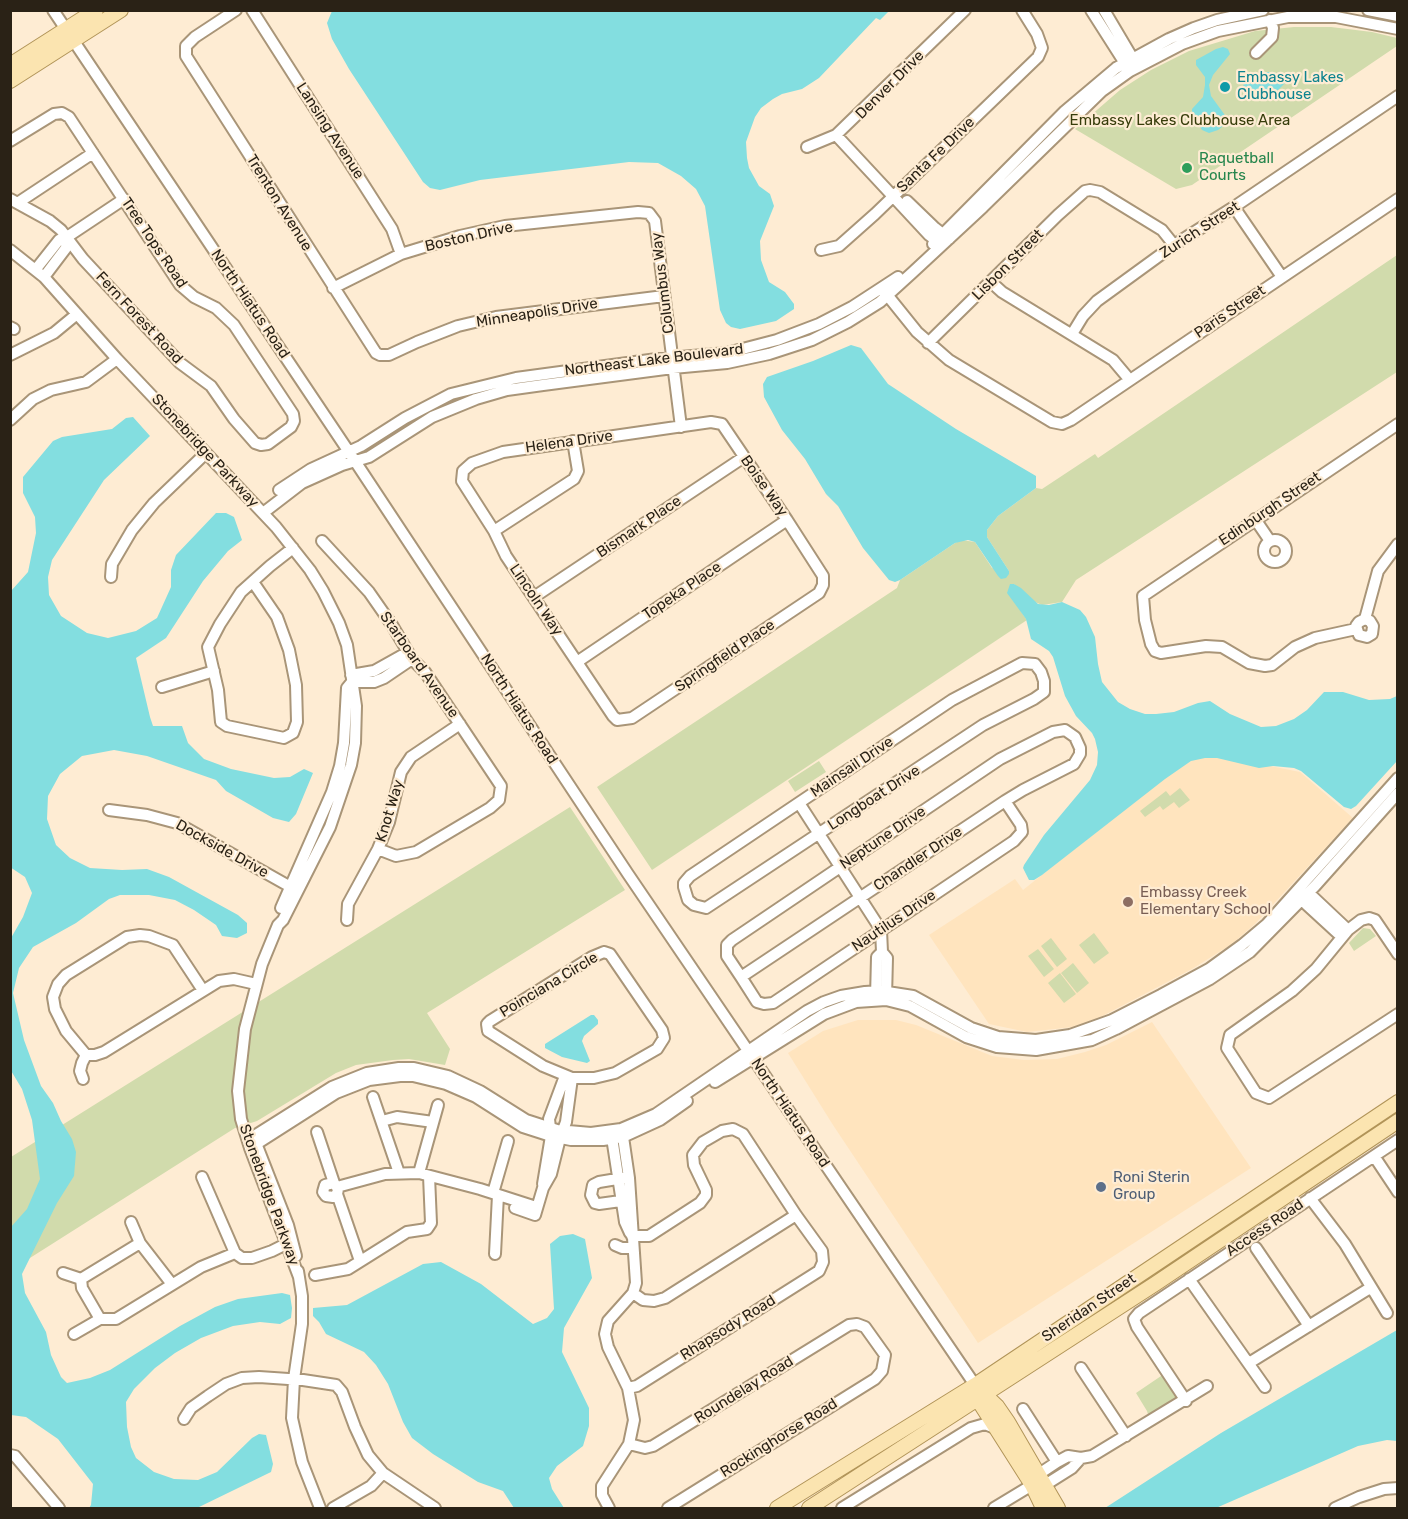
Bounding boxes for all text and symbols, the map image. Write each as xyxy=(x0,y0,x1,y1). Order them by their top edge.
street label: Denver Drive xyxy=(852,47,928,123)
place label: Embassy Lakes Clubhouse xyxy=(1237,69,1344,104)
street label: Lansing Avenue xyxy=(292,79,368,183)
marker: Embassy Lakes Clubhouse xyxy=(1218,80,1232,94)
park label: Embassy Lakes Clubhouse Area xyxy=(1070,112,1290,130)
street label: Santa Fe Drive xyxy=(893,113,979,197)
place label: Raquetball Courts xyxy=(1199,150,1274,185)
street label: Trenton Avenue xyxy=(242,152,316,254)
marker: Raquetball Courts xyxy=(1180,161,1194,175)
street label: Tree Tops Road xyxy=(117,194,191,292)
street label: Zurich Street xyxy=(1157,198,1243,262)
street label: Boston Drive xyxy=(423,218,515,256)
street label: Lisbon Street xyxy=(969,226,1047,304)
street label: Columbus Way xyxy=(648,231,678,335)
street label: North Hiatus Road xyxy=(207,246,293,362)
street label: Fern Forest Road xyxy=(92,268,186,368)
street label: Paris Street xyxy=(1191,282,1269,342)
street label: Minneapolis Drive xyxy=(475,295,599,331)
street label: Northeast Lake Boulevard xyxy=(564,340,744,380)
street label: Stonebridge Parkway xyxy=(148,390,262,512)
street label: Helena Drive xyxy=(524,427,614,457)
street label: Boise Way xyxy=(737,452,791,520)
street label: Edinburgh Street xyxy=(1216,468,1324,550)
street label: Bismark Place xyxy=(593,492,685,562)
street label: Topeka Place xyxy=(639,558,725,624)
street label: Lincoln Way xyxy=(505,561,567,639)
street label: Starboard Avenue xyxy=(376,608,462,722)
street label: Springfield Place xyxy=(672,616,778,696)
street label: North Hiatus Road xyxy=(477,651,561,767)
street label: Mainsail Drive xyxy=(807,733,897,801)
street label: Longboat Drive xyxy=(825,761,923,835)
street label: Knot Way xyxy=(372,778,408,844)
street label: Neptune Drive xyxy=(837,803,929,873)
street label: Dockside Drive xyxy=(173,816,271,882)
street label: Chandler Drive xyxy=(870,823,966,895)
place label: Embassy Creek Elementary School xyxy=(1140,884,1271,919)
street label: Nautilus Drive xyxy=(849,886,939,956)
marker: Embassy Creek Elementary School xyxy=(1121,895,1135,909)
street label: Poinciana Circle xyxy=(497,949,601,1021)
street label: North Hiatus Road xyxy=(747,1055,833,1171)
street label: Stonebridge Parkway xyxy=(235,1122,303,1268)
place label: Roni Sterin Group xyxy=(1113,1169,1190,1204)
marker: Roni Sterin Group xyxy=(1094,1180,1108,1194)
street label: Access Road xyxy=(1223,1196,1307,1260)
street label: Sheridan Street xyxy=(1039,1270,1139,1346)
street label: Rhapsody Road xyxy=(677,1292,779,1364)
street label: Roundelay Road xyxy=(691,1352,797,1428)
street label: Rockinghorse Road xyxy=(717,1395,841,1481)

